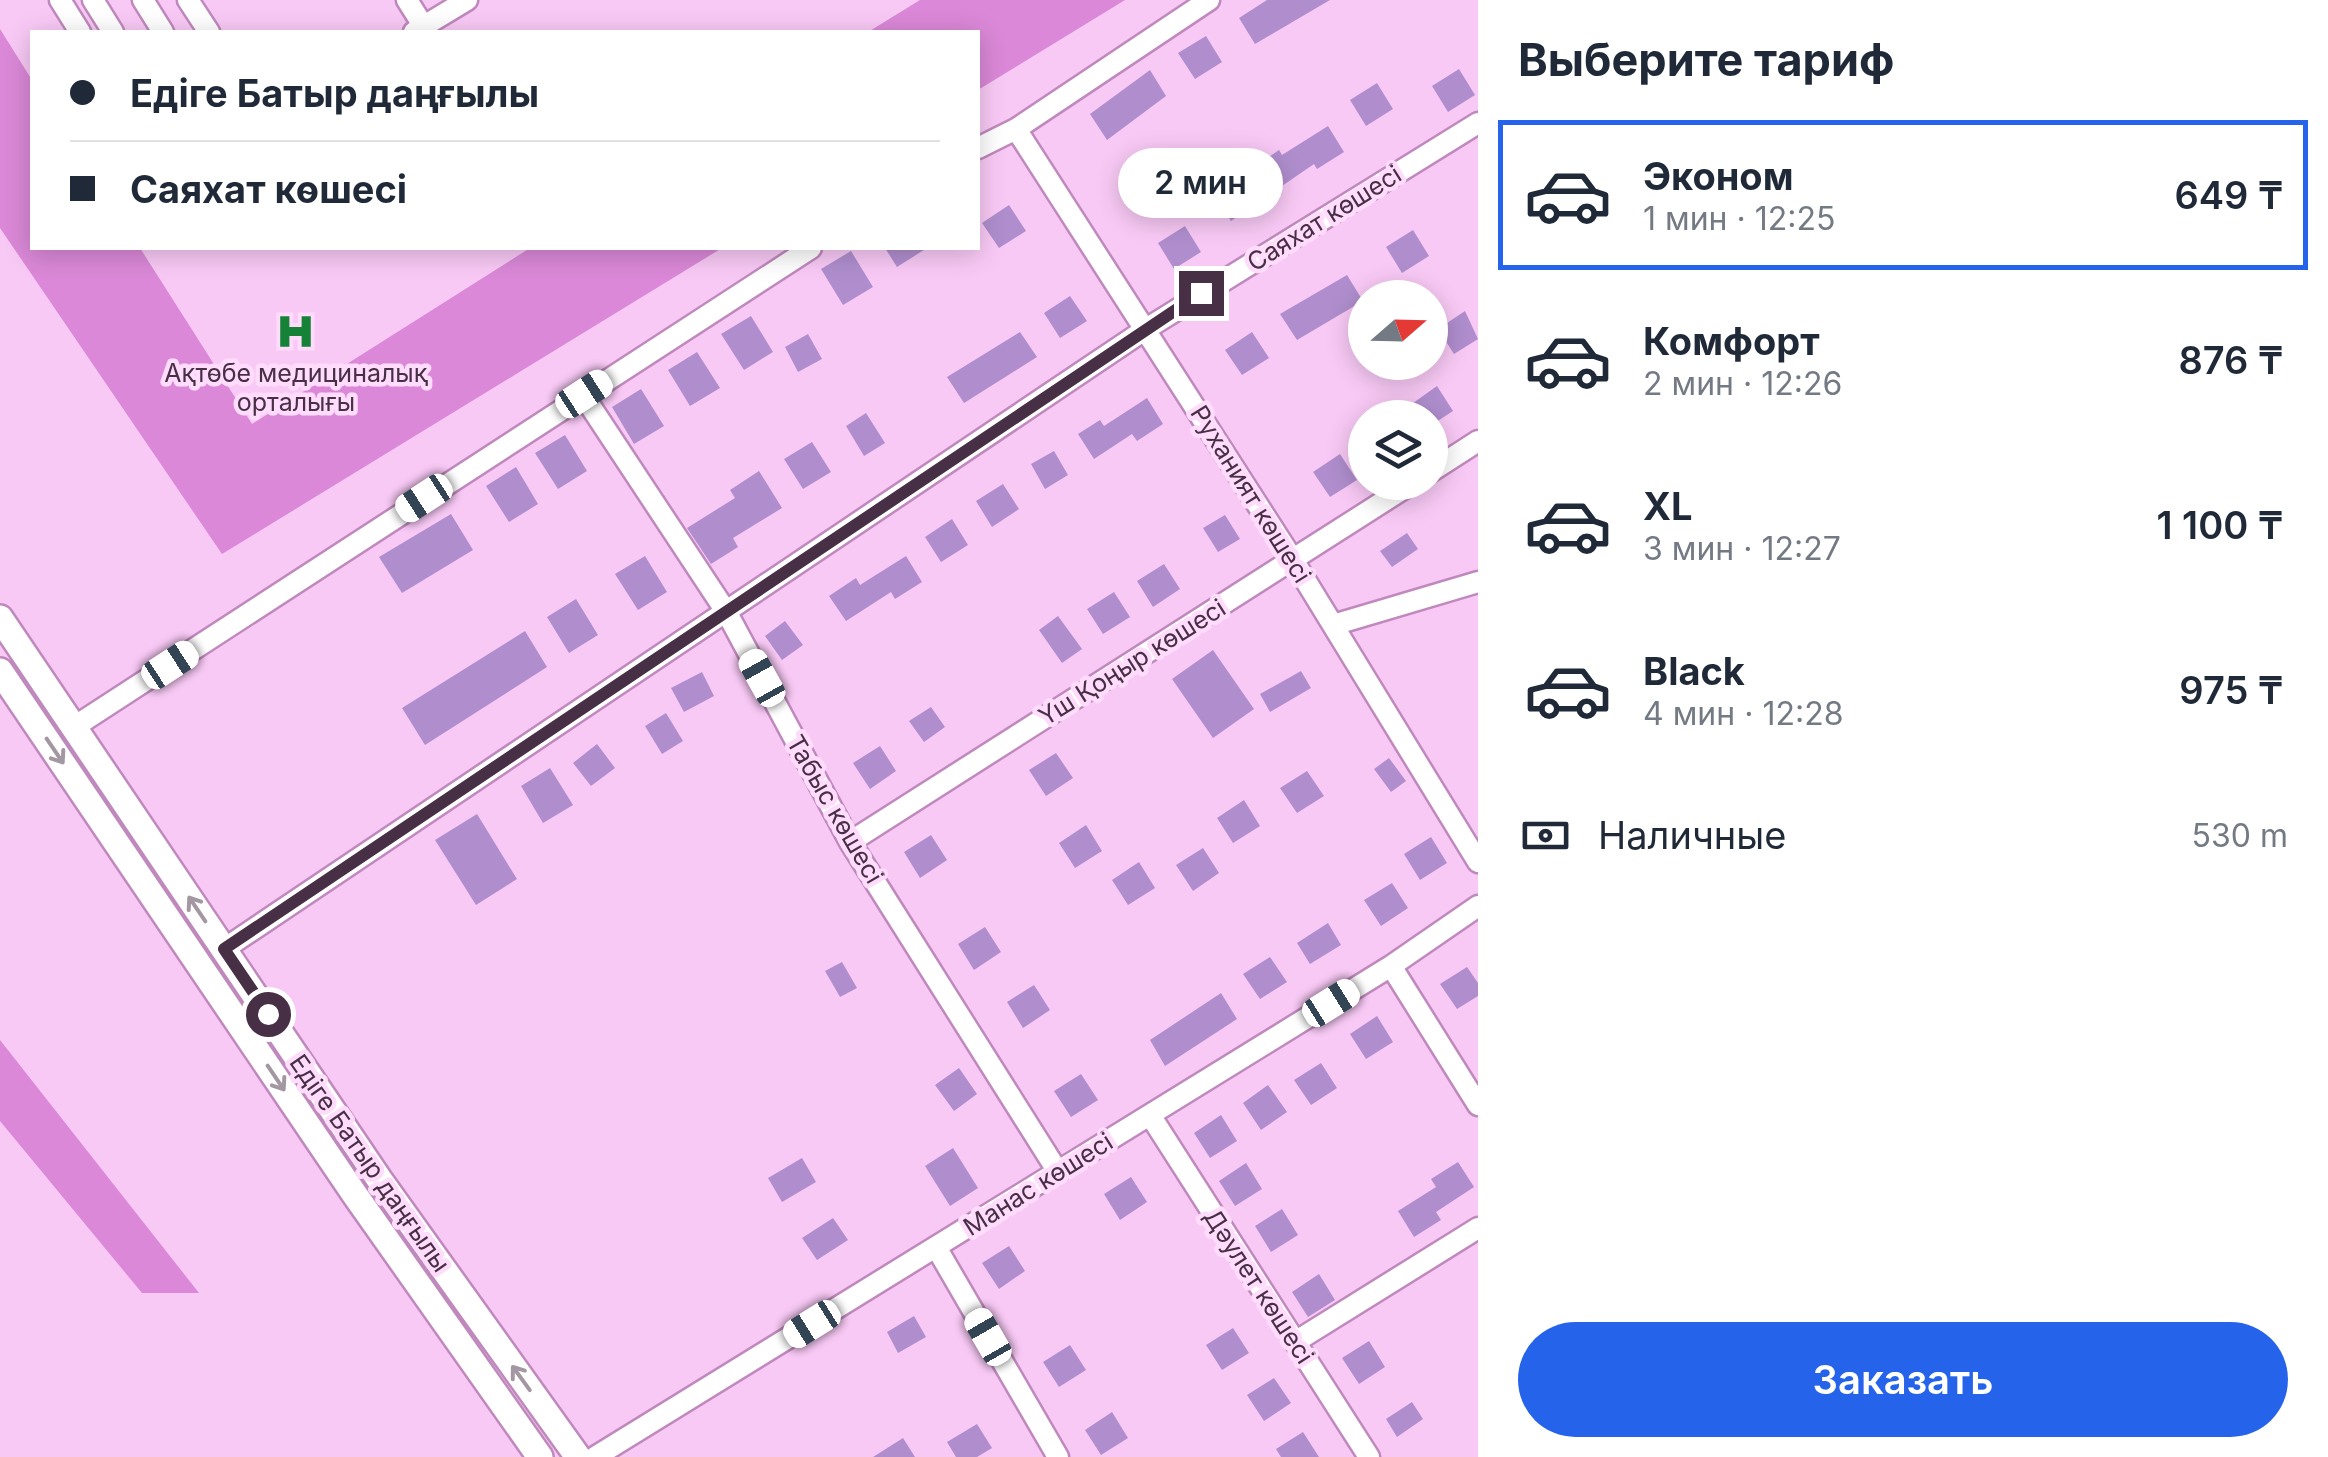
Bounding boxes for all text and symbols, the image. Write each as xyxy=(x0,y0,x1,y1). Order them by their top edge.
text: Выберите тариф xyxy=(1518,32,1894,87)
text: Едіге Батыр даңғылы xyxy=(130,70,539,116)
callout: 2 мин xyxy=(1118,148,1284,218)
icon: car xyxy=(1523,150,1613,240)
text: Эконом xyxy=(1643,153,1794,199)
street label: Саяхат көшесі xyxy=(1241,159,1407,277)
text: 2 мин xyxy=(1154,163,1247,202)
text: Саяхат көшесі xyxy=(130,166,407,212)
text: 649 ₸ xyxy=(2174,172,2283,218)
text: 1 мин · 12:25 xyxy=(1643,199,1835,238)
route end xyxy=(1179,271,1224,316)
north arrow xyxy=(1348,280,1448,380)
map controls xyxy=(1348,280,1448,500)
hospital icon: Ақтөбе медициналық орталығы xyxy=(275,311,317,353)
icon: car xyxy=(1523,315,1613,405)
text: Комфорт xyxy=(1643,318,1820,364)
text: 876 ₸ xyxy=(2178,337,2283,383)
place label: Ақтөбе медициналық орталығы xyxy=(164,358,429,417)
text: 2 мин · 12:26 xyxy=(1643,364,1842,403)
car xyxy=(551,365,617,423)
street label: Руханият көшесі xyxy=(1184,400,1318,588)
button: layers xyxy=(1348,400,1448,500)
car xyxy=(391,469,457,527)
icon: car xyxy=(1523,480,1613,570)
text: XL xyxy=(1643,483,1693,529)
text: 1 100 ₸ xyxy=(2156,502,2283,548)
text: 3 мин · 12:27 xyxy=(1643,529,1841,568)
street label: Үш Қоңыр көшесі xyxy=(1033,592,1231,732)
car xyxy=(137,636,203,694)
car xyxy=(734,644,790,712)
icon: car xyxy=(1523,645,1613,735)
text: Black xyxy=(1643,648,1745,694)
text: 975 ₸ xyxy=(2179,667,2283,713)
text: 4 мин · 12:28 xyxy=(1643,694,1843,733)
street label: Табыс көшесі xyxy=(780,729,890,889)
one-way arrow xyxy=(44,737,65,765)
icon: cash xyxy=(1518,808,1573,863)
text: Наличные xyxy=(1598,812,1786,858)
text: 530 m xyxy=(2192,816,2288,855)
one-way arrow xyxy=(187,895,208,923)
car xyxy=(1298,974,1364,1032)
route start xyxy=(246,992,291,1037)
street label: Едіге Батыр даңғылы xyxy=(284,1048,456,1278)
one-way arrow xyxy=(265,1064,286,1092)
street label: Манас көшесі xyxy=(958,1126,1118,1242)
street label: Дәулет көшесі xyxy=(1198,1203,1320,1369)
car xyxy=(779,1295,845,1353)
car xyxy=(960,1304,1016,1370)
button: Заказать xyxy=(1518,1322,2288,1437)
one-way arrow xyxy=(511,1364,532,1392)

